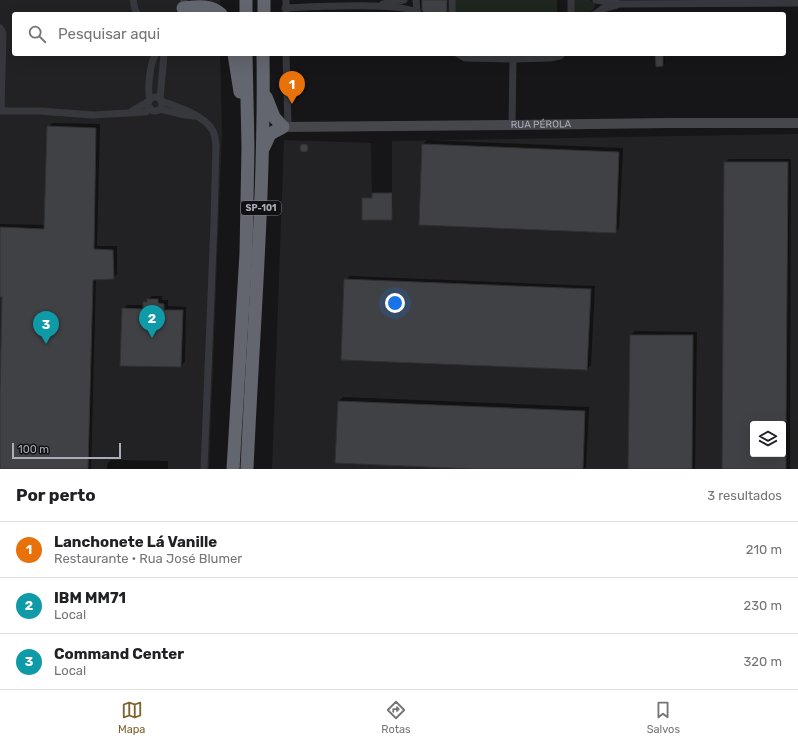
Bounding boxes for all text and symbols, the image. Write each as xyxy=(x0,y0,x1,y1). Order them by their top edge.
search box xyxy=(12,12,786,56)
icon: search xyxy=(26,23,48,45)
text: Pesquisar aqui xyxy=(58,25,160,43)
pin: 1 xyxy=(279,71,305,104)
street label: RUA PÉROLA xyxy=(511,118,572,131)
road number: SP-101 xyxy=(241,201,281,215)
your location xyxy=(385,293,405,313)
pin: 2 xyxy=(139,305,165,338)
pin: 3 xyxy=(33,311,59,344)
map controls xyxy=(750,421,786,457)
button: layers xyxy=(750,421,786,457)
scale bar xyxy=(12,441,121,460)
text: 100 m xyxy=(18,443,49,456)
text: Por perto xyxy=(16,485,96,505)
text: 3 resultados xyxy=(707,488,782,503)
text: Lanchonete Lá Vanille xyxy=(54,533,217,551)
text: 1 xyxy=(26,542,32,557)
text: 210 m xyxy=(746,542,782,557)
text: Restaurante · Rua José Blumer xyxy=(54,551,242,566)
text: IBM MM71 xyxy=(54,589,126,607)
text: 2 xyxy=(25,598,33,613)
text: 230 m xyxy=(744,598,782,613)
text: Local xyxy=(54,607,86,622)
text: Command Center xyxy=(54,645,184,663)
text: 3 xyxy=(25,654,33,669)
text: 320 m xyxy=(744,654,782,669)
text: Local xyxy=(54,663,86,678)
tab: Mapa xyxy=(118,699,145,736)
tab: Rotas xyxy=(381,699,411,736)
tab: Salvos xyxy=(647,699,680,736)

